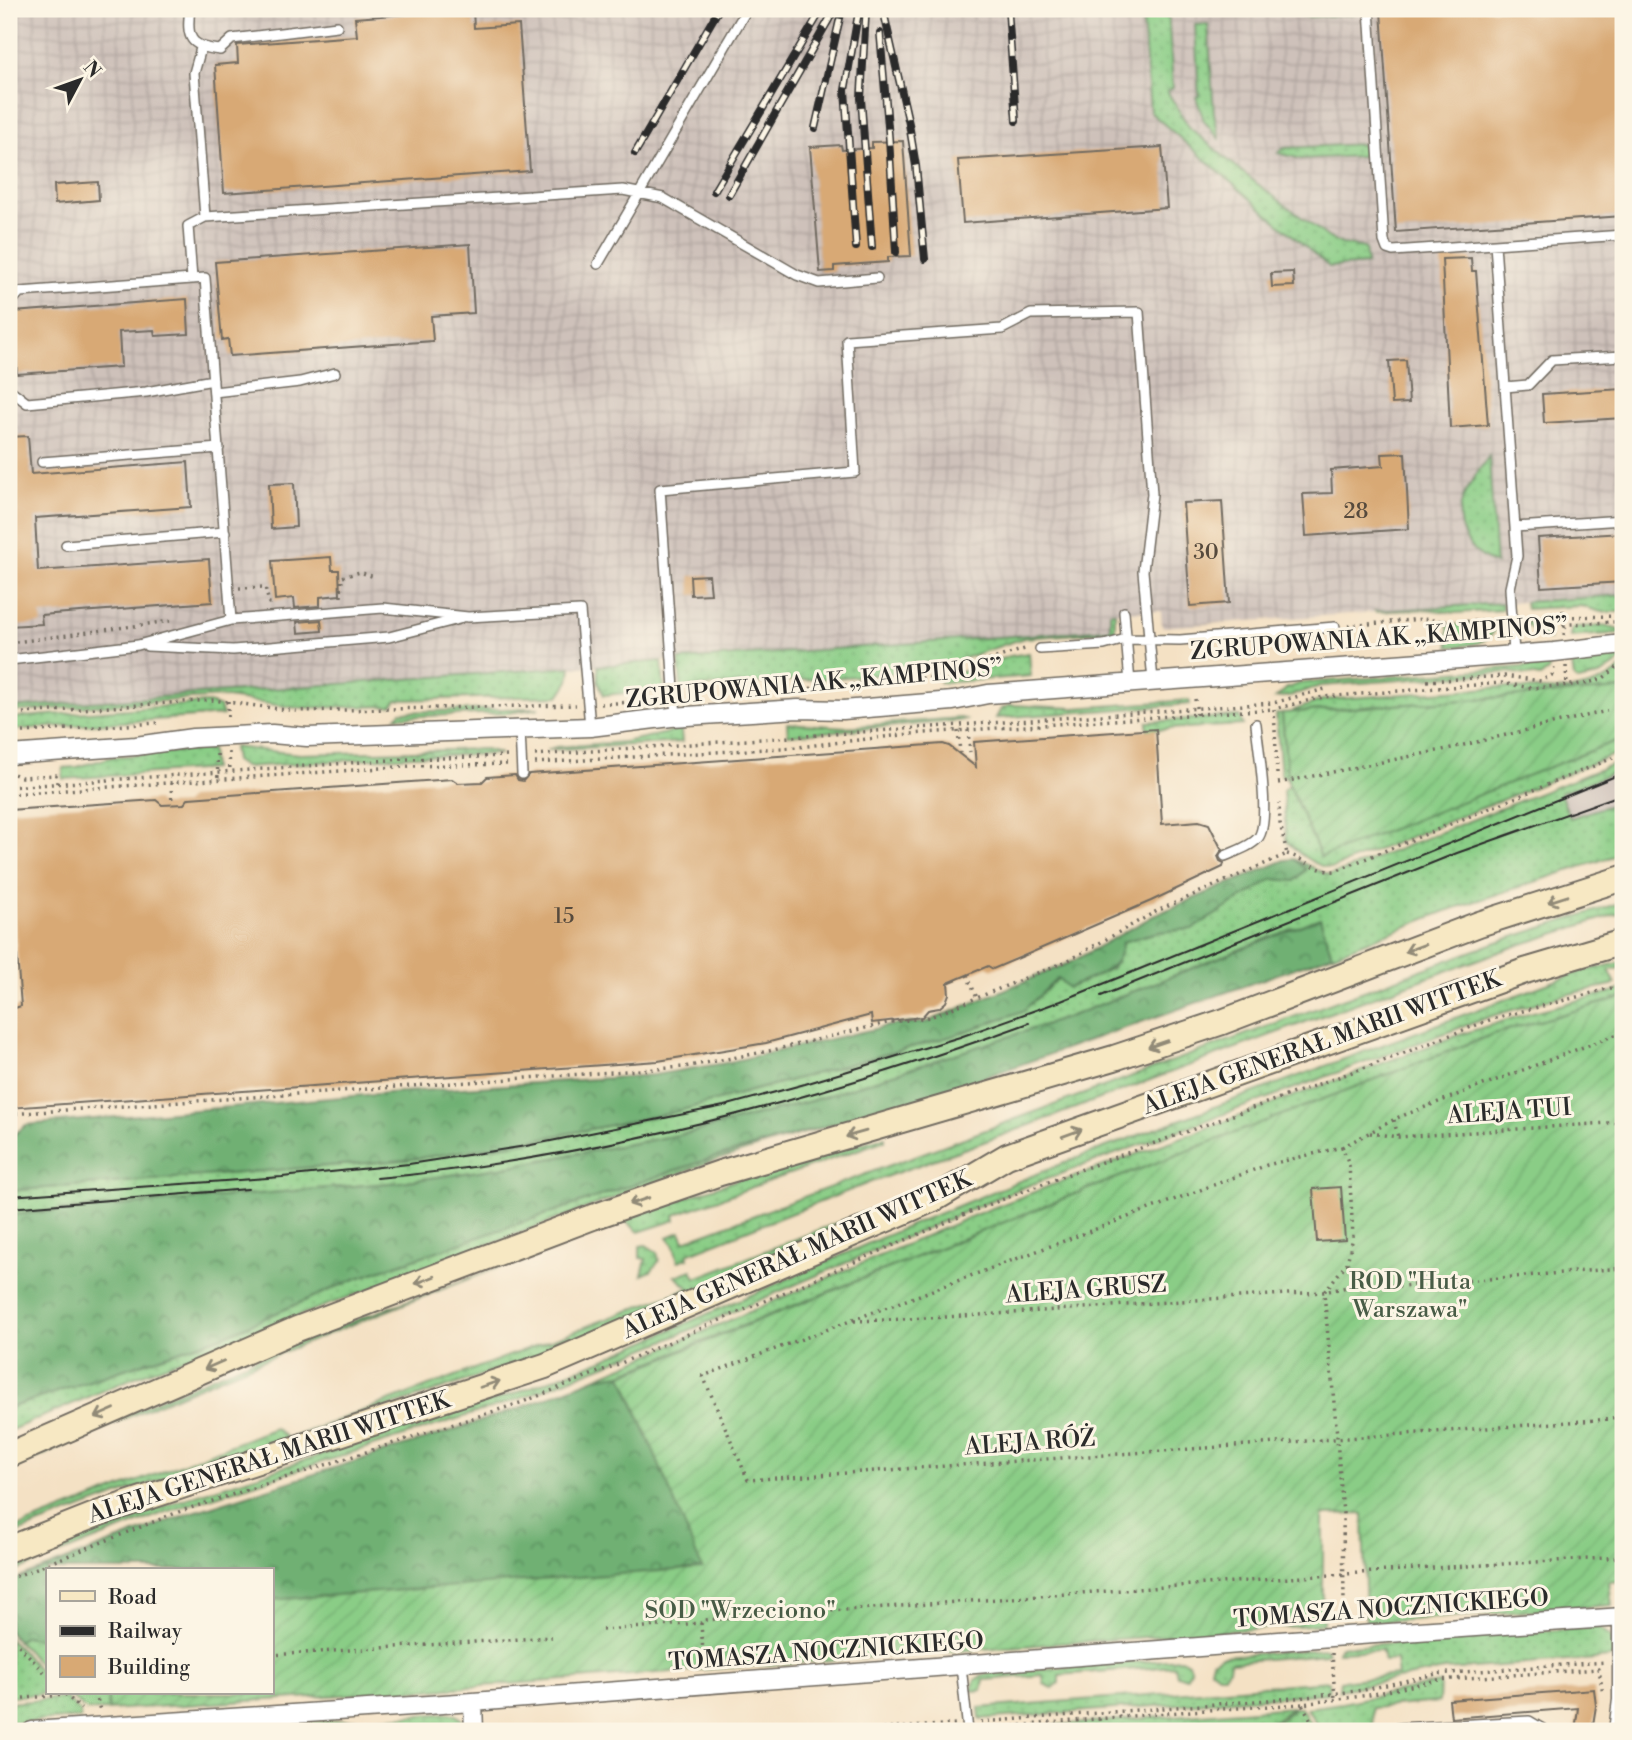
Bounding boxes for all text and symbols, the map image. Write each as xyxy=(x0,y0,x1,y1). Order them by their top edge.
north arrow xyxy=(46,46,116,116)
text: N xyxy=(78,56,106,83)
house number: 28 xyxy=(1344,499,1368,525)
house number: 30 xyxy=(1193,540,1219,566)
street label: ZGRUPOWANIA AK „KAMPINOS” xyxy=(1189,611,1569,667)
street label: ZGRUPOWANIA AK „KAMPINOS” xyxy=(624,653,1004,715)
one-way arrow xyxy=(1547,893,1569,906)
house number: 15 xyxy=(554,904,574,930)
one-way arrow xyxy=(1404,943,1426,955)
street label: ALEJA GENERAŁ MARII WITTEK xyxy=(1138,964,1507,1122)
one-way arrow xyxy=(1147,1039,1169,1051)
street label: ALEJA TUI xyxy=(1445,1093,1572,1131)
one-way arrow xyxy=(1060,1126,1082,1138)
one-way arrow xyxy=(845,1129,867,1142)
street label: ALEJA GENERAŁ MARII WITTEK xyxy=(617,1164,978,1346)
one-way arrow xyxy=(628,1196,650,1208)
park label: ROD "Huta Warszawa" xyxy=(1349,1267,1472,1325)
street label: ALEJA GRUSZ xyxy=(1004,1269,1167,1311)
one-way arrow xyxy=(415,1275,437,1287)
one-way arrow xyxy=(204,1359,226,1372)
one-way arrow xyxy=(479,1377,501,1389)
street label: ALEJA GENERAŁ MARII WITTEK xyxy=(83,1385,455,1531)
one-way arrow xyxy=(95,1407,116,1420)
street label: ALEJA RÓŻ xyxy=(963,1421,1096,1463)
legend xyxy=(46,1568,273,1694)
street label: TOMASZA NOCZNICKIEGO xyxy=(1232,1583,1550,1635)
text: Road xyxy=(108,1585,157,1611)
park label: SOD "Wrzeciono" xyxy=(644,1596,836,1626)
text: Railway xyxy=(108,1619,183,1645)
street label: TOMASZA NOCZNICKIEGO xyxy=(667,1626,985,1678)
text: Building xyxy=(107,1655,190,1681)

